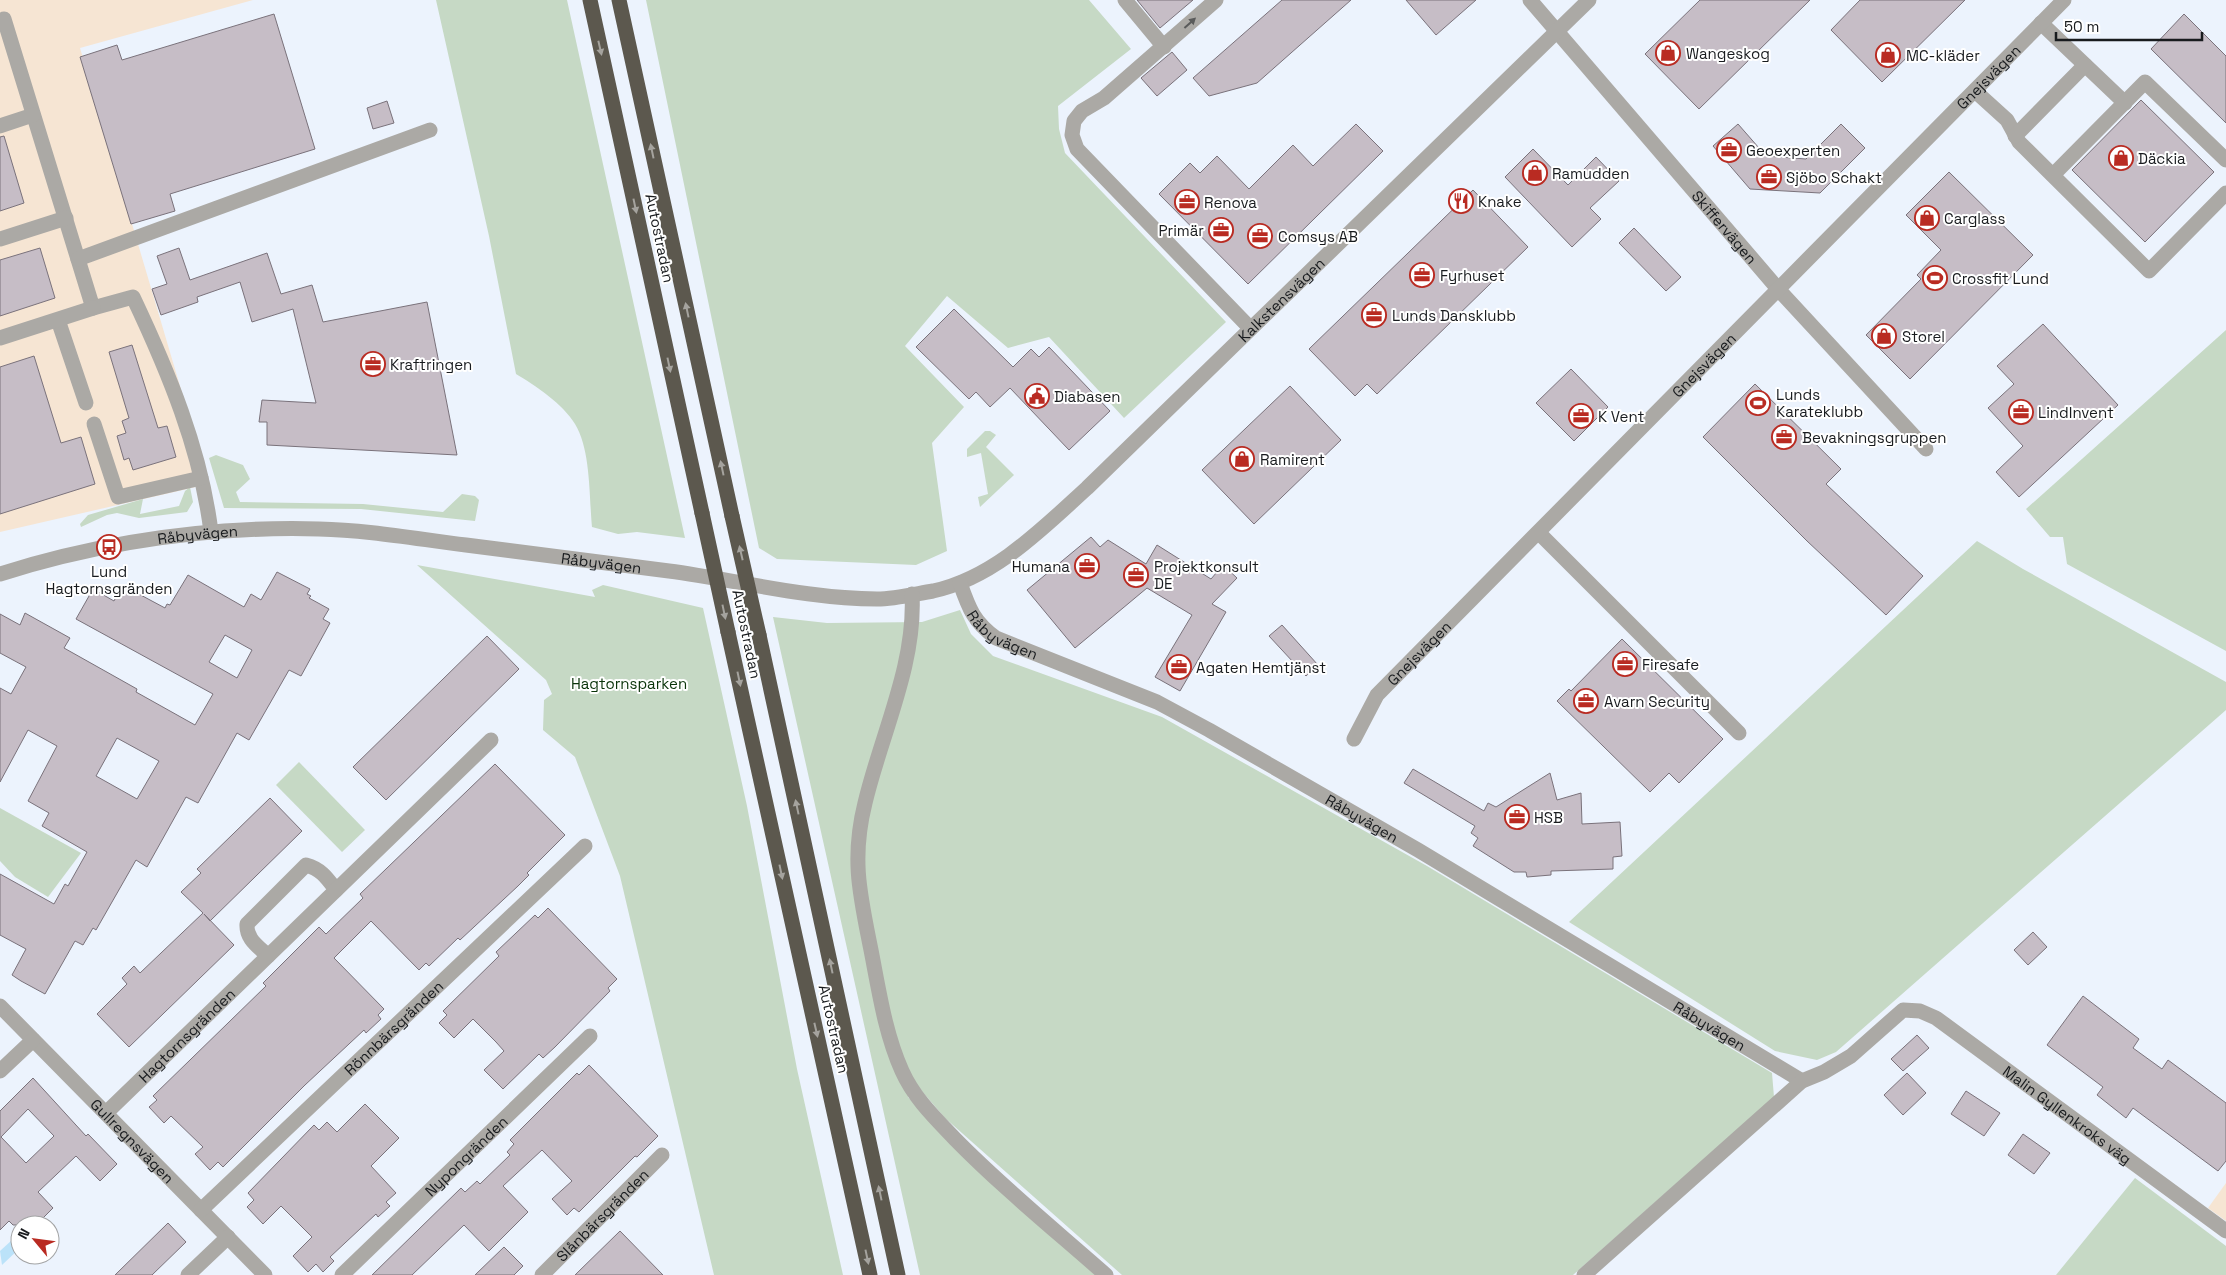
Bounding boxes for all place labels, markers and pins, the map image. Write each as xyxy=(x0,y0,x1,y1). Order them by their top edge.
shop icon: Wangeskog xyxy=(1655,40,1681,66)
shop icon: MC-kläder xyxy=(1875,42,1901,68)
place label: Wangeskog xyxy=(1686,44,1770,63)
place label: MC-kläder xyxy=(1906,46,1980,65)
office icon: Geoexperten xyxy=(1716,137,1742,163)
place label: Geoexperten xyxy=(1746,141,1840,160)
shop icon: Däckia xyxy=(2108,145,2134,171)
place label: Däckia xyxy=(2138,149,2186,168)
shop icon: Ramudden xyxy=(1522,160,1548,186)
place label: Ramudden xyxy=(1552,164,1629,183)
office icon: Sjöbo Schakt xyxy=(1756,164,1782,190)
place label: Sjöbo Schakt xyxy=(1786,168,1882,187)
restaurant icon: Knake xyxy=(1448,188,1474,214)
office icon: Renova xyxy=(1174,189,1200,215)
place label: Knake xyxy=(1478,192,1522,211)
place label: Renova xyxy=(1204,193,1257,212)
shop icon: Carglass xyxy=(1914,205,1940,231)
place label: Carglass xyxy=(1944,209,2005,228)
office icon: Primär xyxy=(1208,217,1234,243)
place label: Primär xyxy=(1158,221,1204,240)
office icon: Comsys AB xyxy=(1247,223,1273,249)
place label: Comsys AB xyxy=(1278,227,1358,246)
office icon: Fyrhuset xyxy=(1409,262,1435,288)
sports icon: Crossfit Lund xyxy=(1922,265,1948,291)
place label: Fyrhuset xyxy=(1440,266,1505,285)
place label: Crossfit Lund xyxy=(1952,269,2049,288)
office icon: Lunds Dansklubb xyxy=(1361,302,1387,328)
place label: Lunds Dansklubb xyxy=(1392,306,1516,325)
shop icon: Storel xyxy=(1871,323,1897,349)
place label: Storel xyxy=(1902,327,1945,346)
office icon: Kraftringen xyxy=(360,351,386,377)
place label: Kraftringen xyxy=(390,355,472,374)
public building icon: Diabasen xyxy=(1024,383,1050,409)
place label: Lunds Karateklubb xyxy=(1776,385,1863,421)
place label: Diabasen xyxy=(1054,387,1120,406)
sports icon: Lunds Karateklubb xyxy=(1745,390,1771,416)
office icon: LindInvent xyxy=(2008,399,2034,425)
office icon: K Vent xyxy=(1568,403,1594,429)
place label: LindInvent xyxy=(2038,403,2114,422)
place label: K Vent xyxy=(1598,407,1644,426)
office icon: Bevakningsgruppen xyxy=(1771,424,1797,450)
place label: Bevakningsgruppen xyxy=(1802,428,1947,447)
shop icon: Ramirent xyxy=(1229,446,1255,472)
place label: Ramirent xyxy=(1260,450,1325,469)
bus stop icon: Lund Hagtornsgränden xyxy=(96,534,122,560)
office icon: Humana xyxy=(1074,553,1100,579)
place label: Humana xyxy=(1012,557,1070,576)
place label: Projektkonsult DE xyxy=(1154,557,1259,593)
place label: Lund Hagtornsgränden xyxy=(45,562,173,598)
office icon: Projektkonsult DE xyxy=(1123,562,1149,588)
office icon: Firesafe xyxy=(1612,651,1638,677)
office icon: Agaten Hemtjänst xyxy=(1166,654,1192,680)
place label: Firesafe xyxy=(1642,655,1699,674)
place label: Agaten Hemtjänst xyxy=(1196,658,1326,677)
office icon: Avarn Security xyxy=(1573,688,1599,714)
place label: Avarn Security xyxy=(1604,692,1710,711)
office icon: HSB xyxy=(1504,804,1530,830)
place label: HSB xyxy=(1534,808,1563,827)

